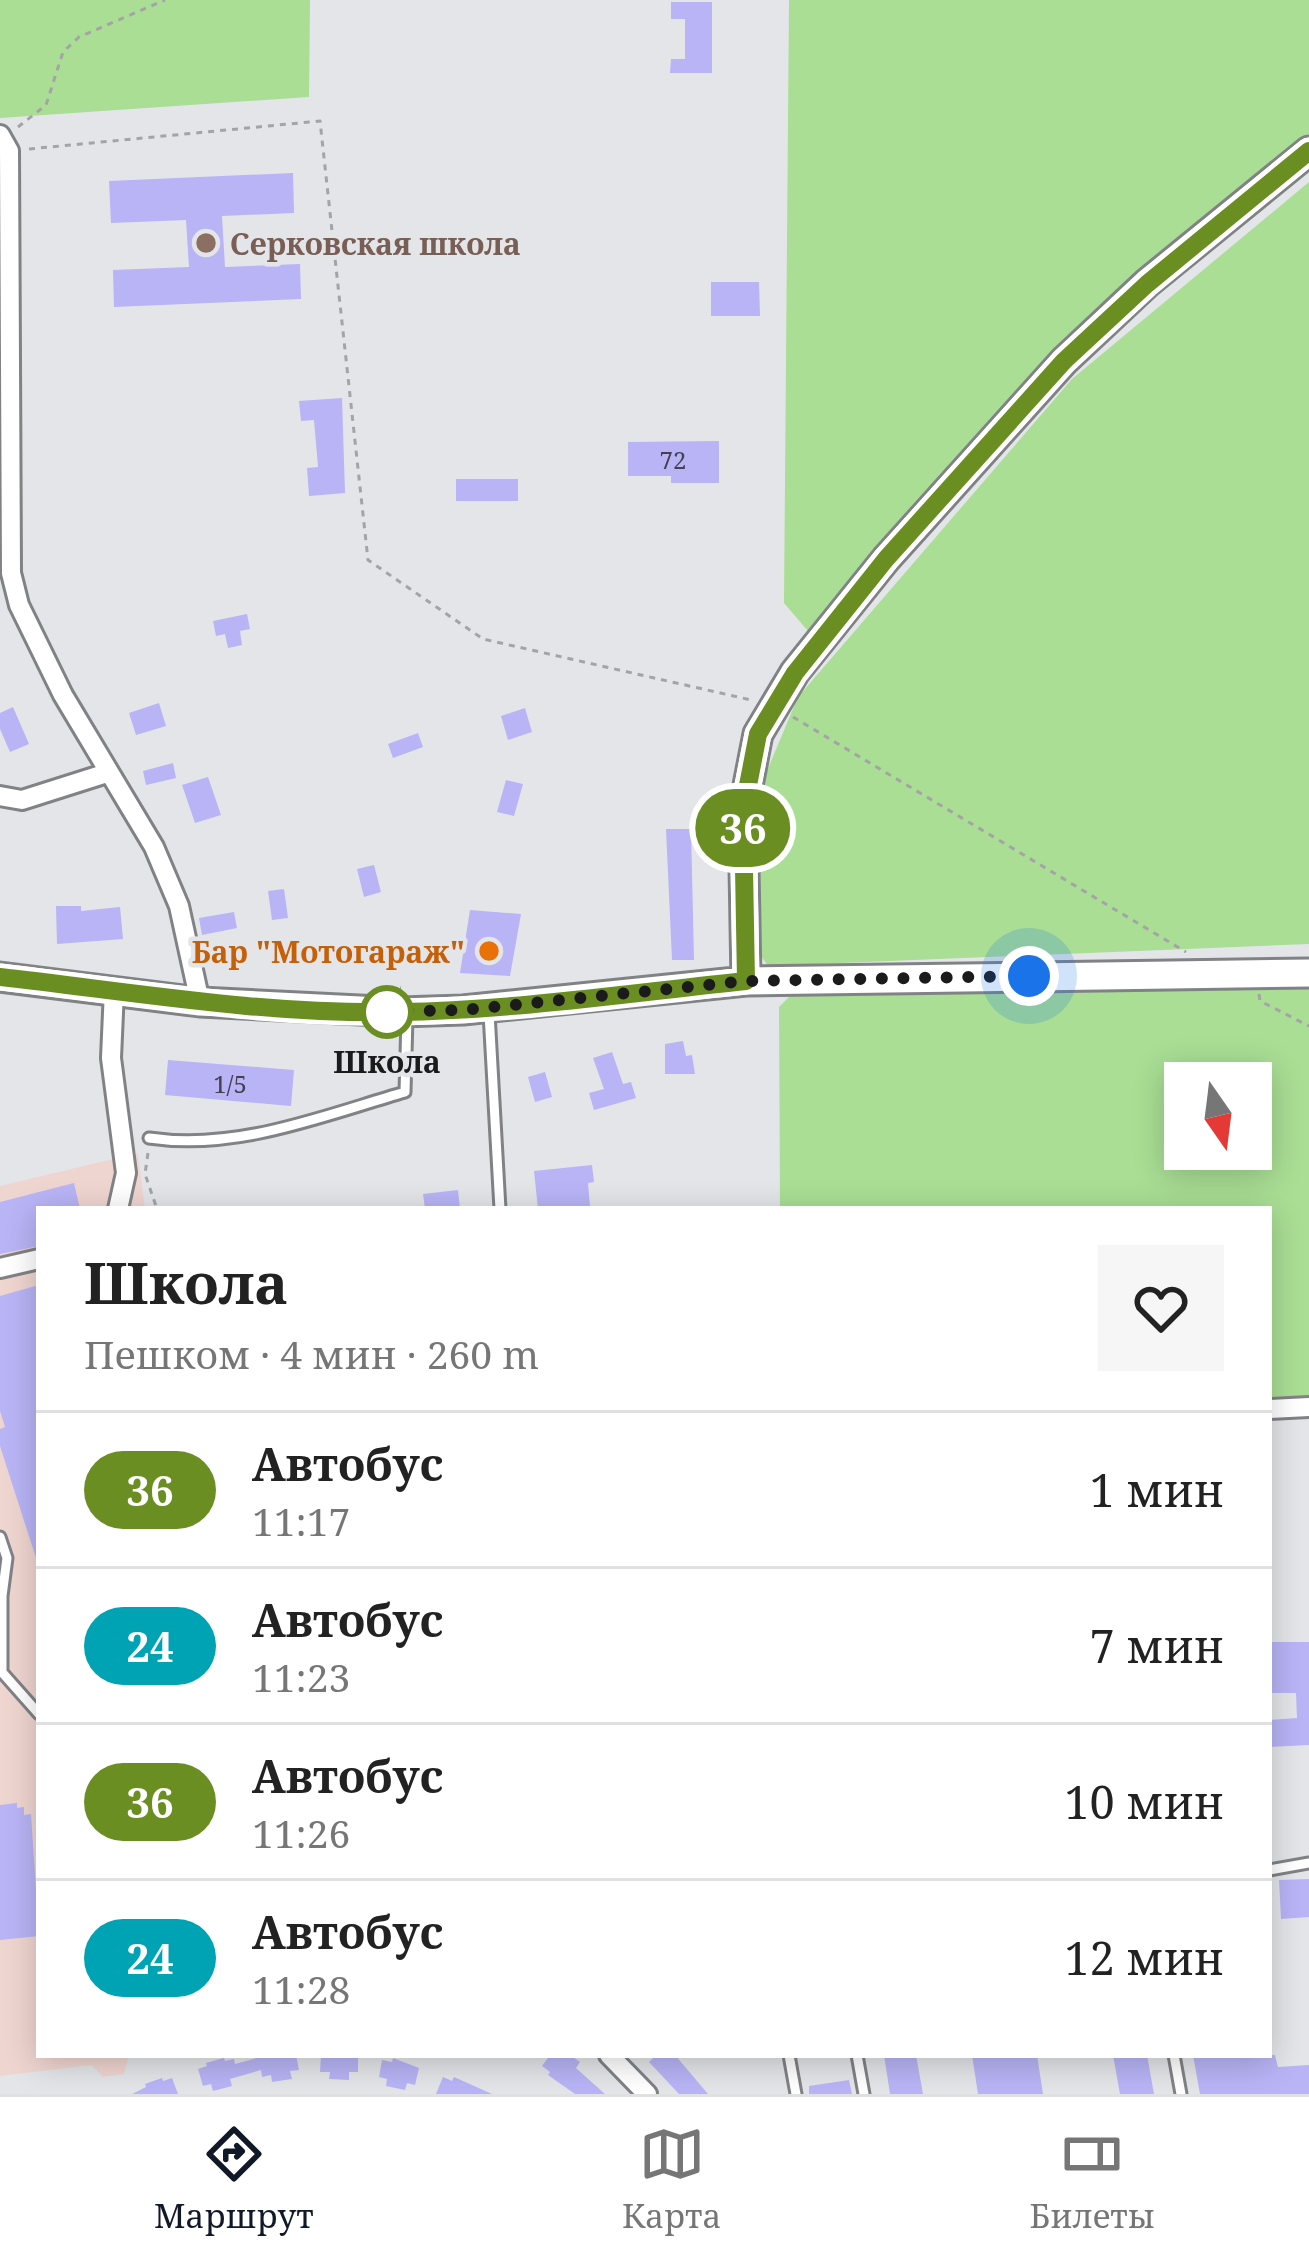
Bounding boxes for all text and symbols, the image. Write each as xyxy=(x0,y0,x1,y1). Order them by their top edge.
place label: Серковская школа xyxy=(230,223,521,264)
marker: Серковская школа xyxy=(193,230,219,256)
house number: 72 xyxy=(660,443,686,476)
line badge: 36 xyxy=(689,789,797,867)
text: 36 xyxy=(719,799,767,856)
place label: Бар "Мотогараж" xyxy=(192,931,465,972)
marker: Бар "Мотогараж" xyxy=(476,938,502,964)
your location xyxy=(999,946,1059,1006)
marker: Школа xyxy=(362,987,412,1037)
place label: Школа xyxy=(333,1041,441,1082)
north arrow xyxy=(1164,1062,1272,1170)
map controls xyxy=(1164,1062,1272,1170)
house number: 1/5 xyxy=(213,1067,247,1100)
text: Школа xyxy=(84,1243,288,1321)
button: heart xyxy=(1098,1245,1224,1371)
text: Пешком · 4 мин · 260 m xyxy=(84,1327,539,1380)
text: Автобус xyxy=(252,1433,443,1494)
text: 1 мин xyxy=(1089,1459,1224,1520)
text: 36 xyxy=(126,1461,174,1518)
text: 11:17 xyxy=(252,1494,350,1547)
text: Автобус xyxy=(252,1589,443,1650)
text: 7 мин xyxy=(1089,1615,1224,1676)
text: 24 xyxy=(126,1617,174,1674)
text: 11:23 xyxy=(252,1650,350,1703)
text: Автобус xyxy=(252,1745,443,1806)
text: 10 мин xyxy=(1064,1771,1224,1832)
text: 36 xyxy=(126,1773,174,1830)
text: 11:26 xyxy=(252,1806,350,1859)
text: Автобус xyxy=(252,1901,443,1962)
text: 12 мин xyxy=(1064,1927,1224,1988)
text: 24 xyxy=(126,1929,174,1986)
text: 11:28 xyxy=(252,1962,350,2015)
tab: Маршрут xyxy=(154,2121,314,2238)
tab: Карта xyxy=(622,2121,721,2238)
tab: Билеты xyxy=(1029,2121,1155,2238)

